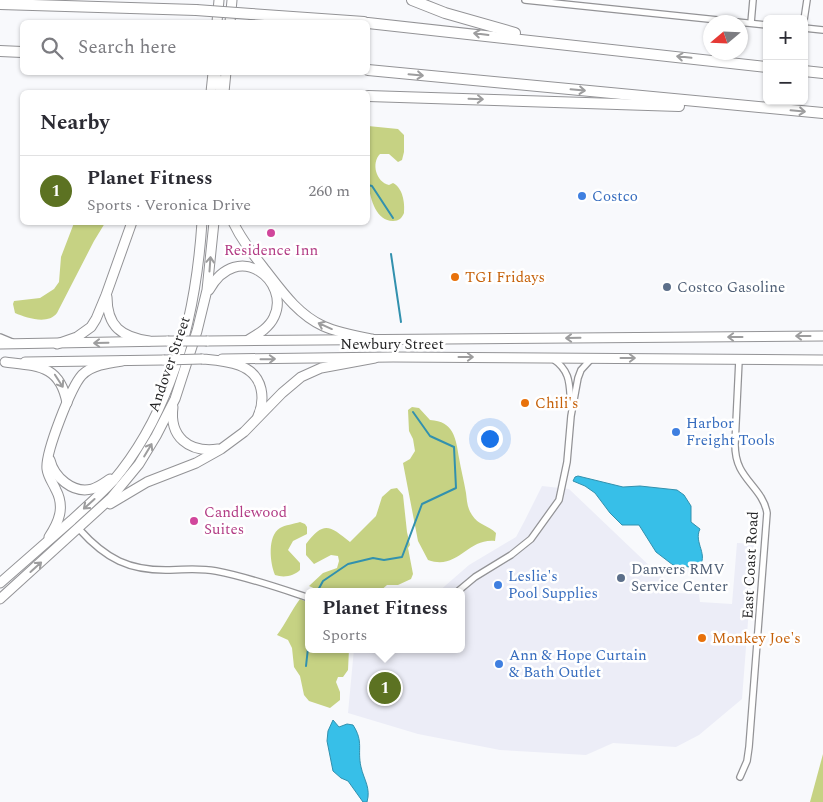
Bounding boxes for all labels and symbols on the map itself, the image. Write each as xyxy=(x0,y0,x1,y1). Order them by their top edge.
north arrow xyxy=(703,15,748,60)
one-way arrow xyxy=(474,29,490,39)
one-way arrow xyxy=(676,52,692,62)
one-way arrow xyxy=(408,70,424,79)
one-way arrow xyxy=(570,85,586,95)
one-way arrow xyxy=(468,95,484,104)
one-way arrow xyxy=(790,106,806,115)
place label: Costco xyxy=(592,185,638,208)
marker: Costco xyxy=(576,190,588,202)
marker: Residence Inn xyxy=(265,227,277,239)
place label: Residence Inn xyxy=(224,239,318,262)
one-way arrow xyxy=(206,256,215,272)
place label: TGI Fridays xyxy=(465,266,545,289)
marker: TGI Fridays xyxy=(449,271,461,283)
place label: Costco Gasoline xyxy=(677,276,785,299)
marker: Costco Gasoline xyxy=(661,281,673,293)
street label: Andover Street xyxy=(142,313,197,415)
one-way arrow xyxy=(318,321,333,331)
one-way arrow xyxy=(796,331,812,341)
one-way arrow xyxy=(727,332,744,342)
street label: Newbury Street xyxy=(340,333,444,356)
one-way arrow xyxy=(565,333,581,343)
one-way arrow xyxy=(94,338,110,347)
one-way arrow xyxy=(458,352,474,362)
one-way arrow xyxy=(620,353,636,363)
one-way arrow xyxy=(260,354,276,363)
one-way arrow xyxy=(53,374,64,388)
place label: Chili's xyxy=(535,392,579,415)
marker: Chili's xyxy=(519,397,531,409)
place label: Harbor Freight Tools xyxy=(686,412,775,452)
your location xyxy=(477,426,503,452)
marker: Harbor Freight Tools xyxy=(670,426,682,438)
one-way arrow xyxy=(143,442,153,457)
one-way arrow xyxy=(83,498,96,510)
place label: Candlewood Suites xyxy=(204,501,287,541)
street label: East Coast Road xyxy=(736,510,765,620)
marker: Candlewood Suites xyxy=(188,515,200,527)
place label: Danvers RMV Service Center xyxy=(631,558,728,598)
one-way arrow xyxy=(30,561,43,573)
place label: Leslie's Pool Supplies xyxy=(508,565,598,605)
marker: Danvers RMV Service Center xyxy=(615,572,627,584)
marker: Leslie's Pool Supplies xyxy=(492,579,504,591)
place label: Monkey Joe's xyxy=(712,627,801,650)
marker: Monkey Joe's xyxy=(696,632,708,644)
place label: Ann & Hope Curtain & Bath Outlet xyxy=(509,644,647,684)
marker: Ann & Hope Curtain & Bath Outlet xyxy=(493,658,505,670)
pin: 1 xyxy=(369,669,401,707)

